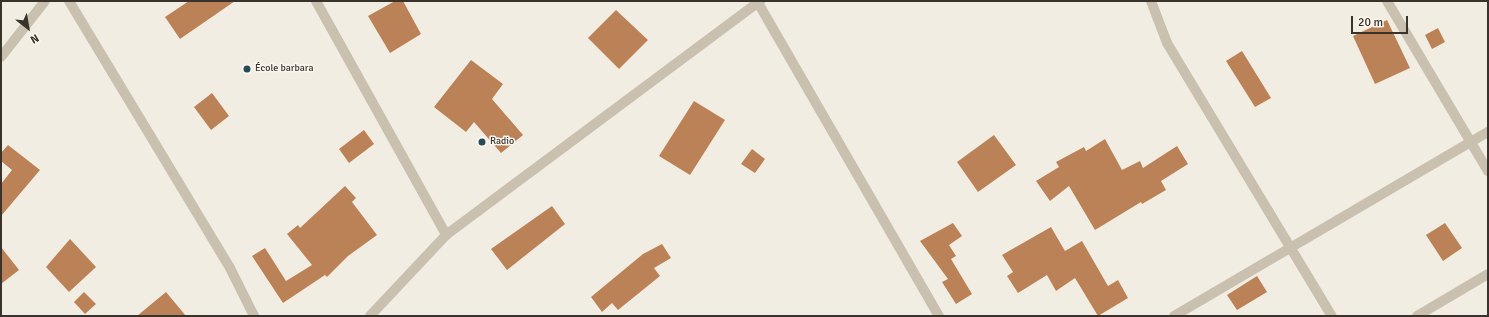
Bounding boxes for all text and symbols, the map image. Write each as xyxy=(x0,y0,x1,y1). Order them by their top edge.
north arrow xyxy=(8,8,48,48)
scale bar xyxy=(1353,8,1410,34)
text: 20 m xyxy=(1358,15,1383,30)
text: N xyxy=(28,31,41,46)
place label: École barbara xyxy=(255,63,313,75)
marker: École barbara xyxy=(242,64,252,74)
place label: Radio xyxy=(490,136,514,148)
marker: Radio xyxy=(477,137,487,147)

